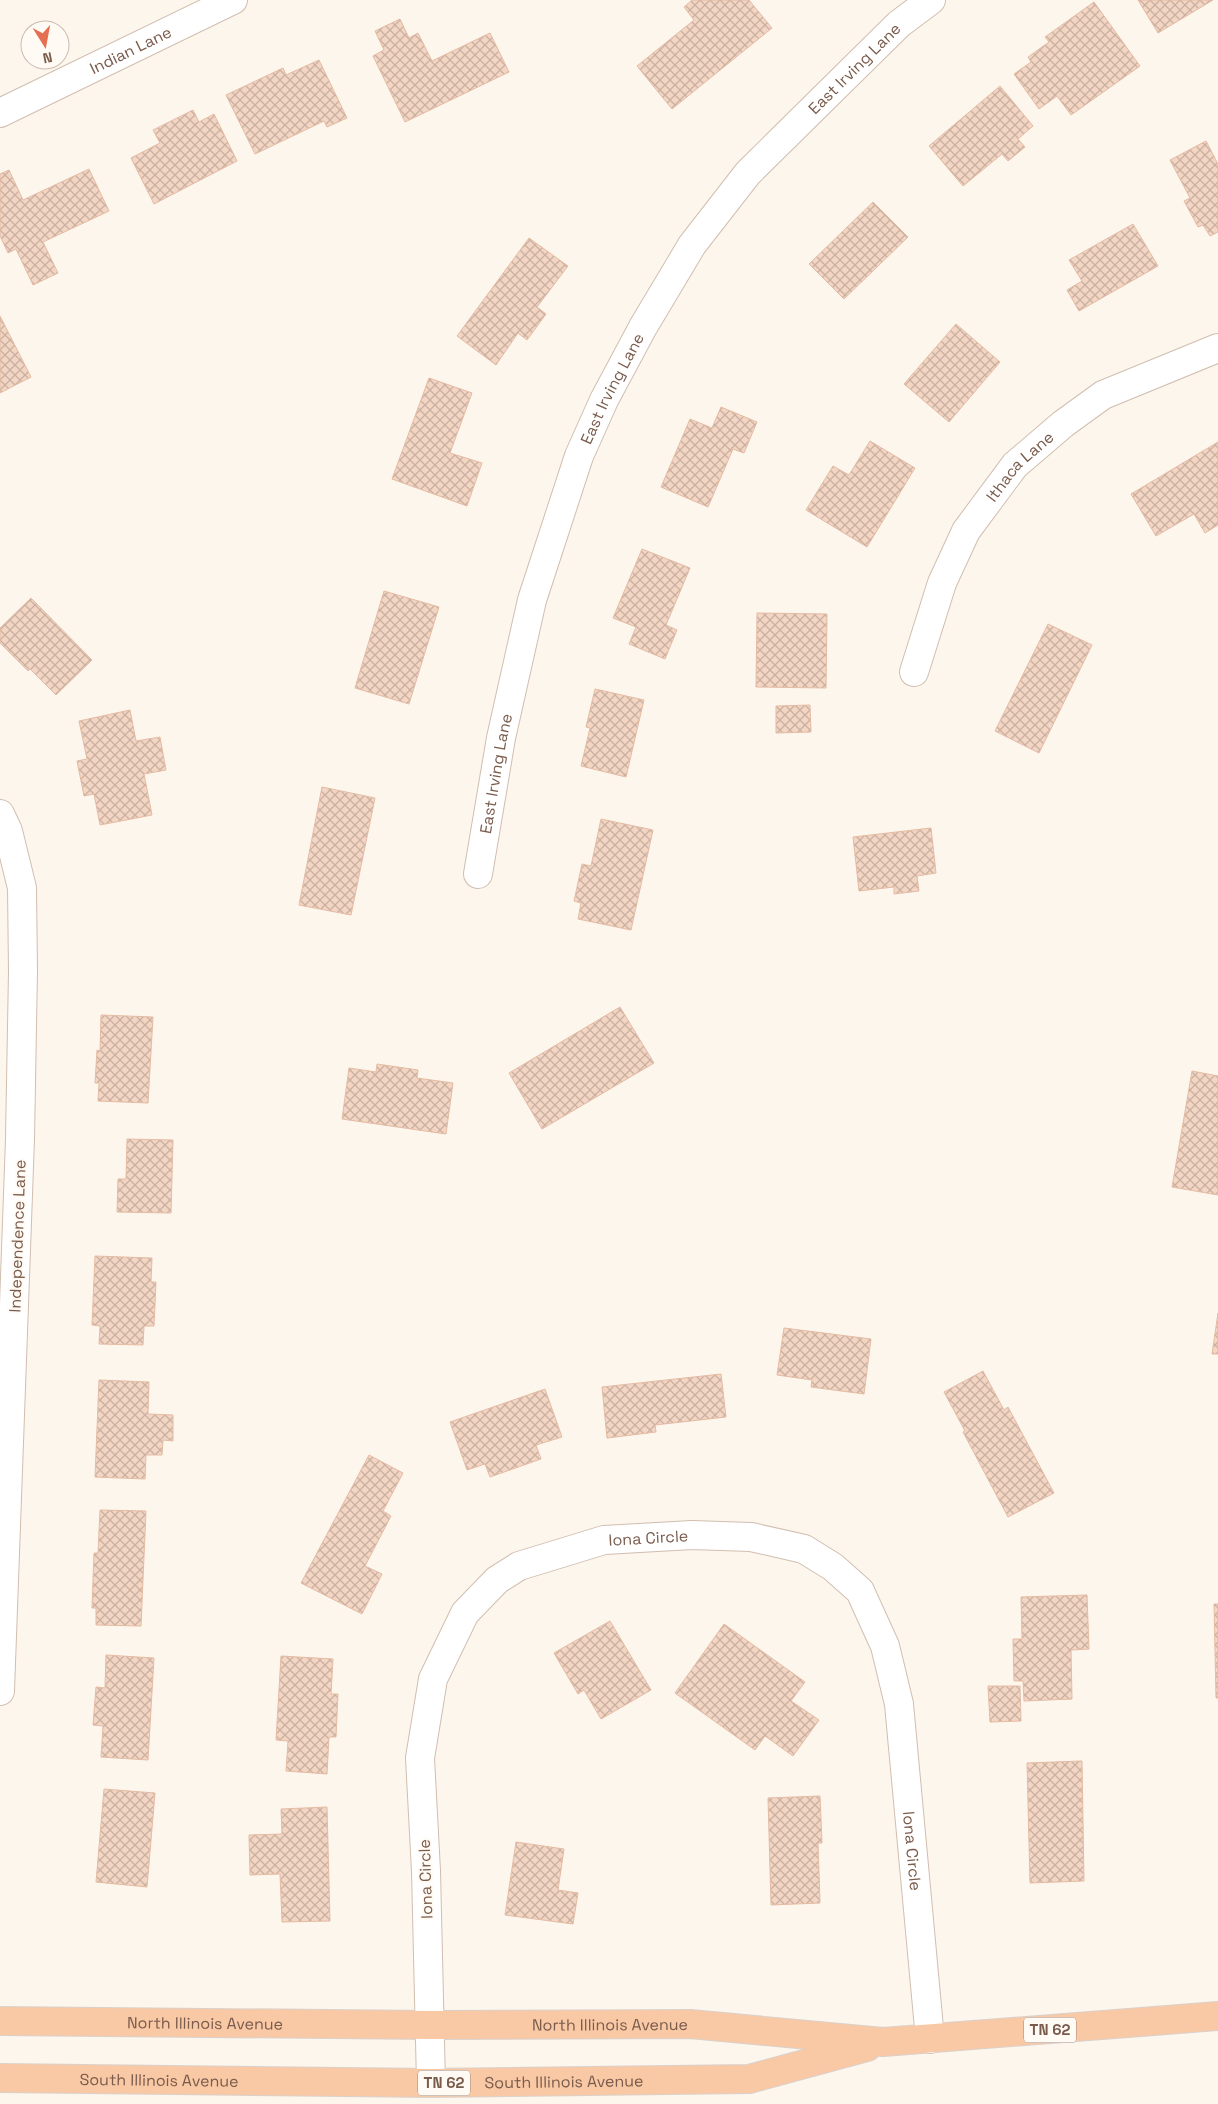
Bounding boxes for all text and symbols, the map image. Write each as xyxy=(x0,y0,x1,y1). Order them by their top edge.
street label: East Irving Lane xyxy=(804,18,905,119)
north arrow xyxy=(20,20,70,70)
street label: Indian Lane xyxy=(86,21,175,79)
text: N xyxy=(41,48,54,67)
street label: East Irving Lane xyxy=(576,329,649,448)
street label: Ithaca Lane xyxy=(981,427,1058,506)
street label: East Irving Lane xyxy=(475,711,517,835)
street label: Independence Lane xyxy=(4,1159,31,1313)
street label: Iona Circle xyxy=(608,1525,689,1551)
street label: Iona Circle xyxy=(898,1810,926,1892)
street label: Iona Circle xyxy=(414,1839,437,1919)
street label: North Illinois Avenue xyxy=(127,2012,283,2035)
street label: North Illinois Avenue xyxy=(532,2014,688,2036)
road number: TN 62 xyxy=(1024,2018,1076,2042)
street label: South Illinois Avenue xyxy=(79,2069,239,2092)
road number: TN 62 xyxy=(418,2070,470,2096)
street label: South Illinois Avenue xyxy=(484,2070,644,2093)

